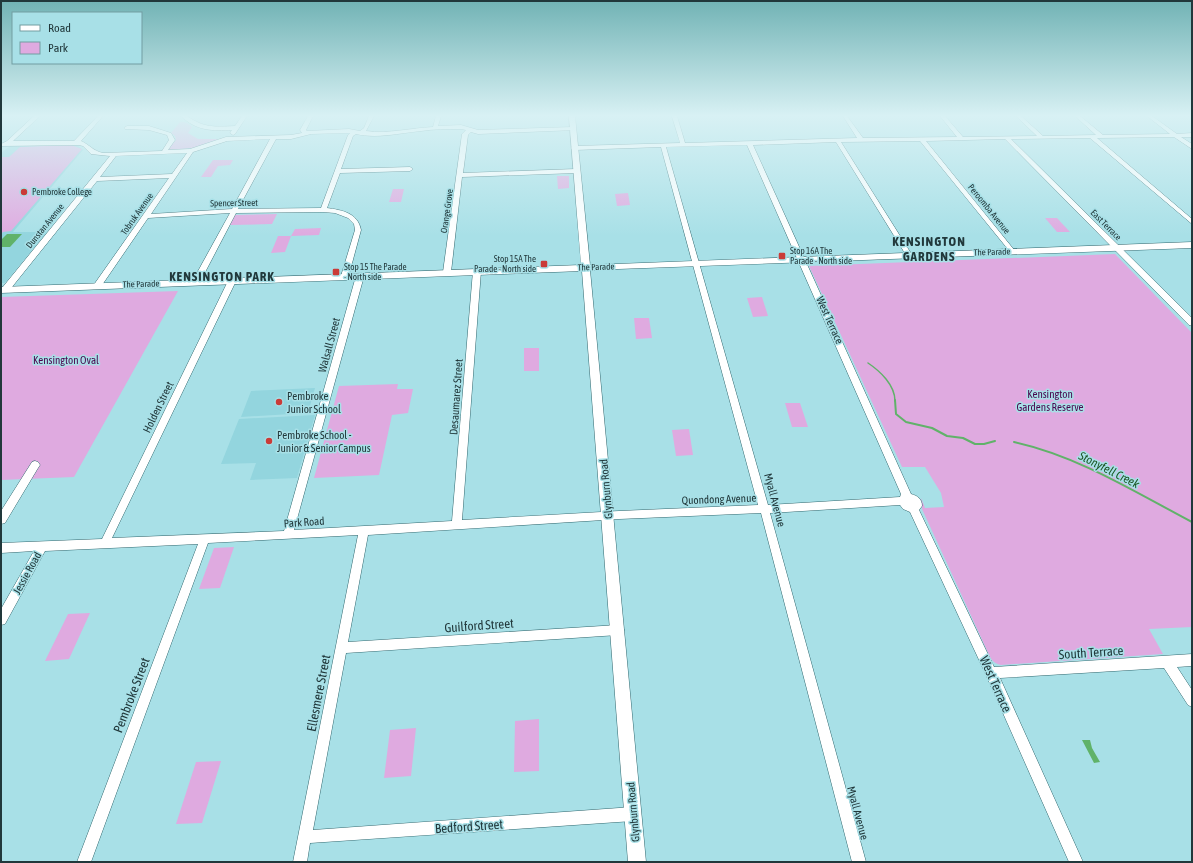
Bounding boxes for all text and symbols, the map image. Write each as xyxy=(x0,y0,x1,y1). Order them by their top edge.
legend xyxy=(12,12,142,64)
text: Road xyxy=(48,21,71,35)
text: Park xyxy=(48,41,69,55)
street label: Peroomba Avenue xyxy=(966,182,1012,236)
marker: Pembroke College xyxy=(19,187,29,197)
place label: Pembroke College xyxy=(32,187,92,197)
street label: Orange Grove xyxy=(439,188,455,234)
street label: Tobruk Avenue xyxy=(119,191,155,237)
street label: Spencer Street xyxy=(210,198,258,208)
street label: Dunstan Avenue xyxy=(24,202,66,250)
street label: East Terrace xyxy=(1089,208,1123,242)
district label: KENSINGTON GARDENS xyxy=(892,234,966,264)
place label: Stop 16A The Parade - North side xyxy=(790,246,852,266)
street label: The Parade xyxy=(973,246,1011,258)
marker: Stop 16A The Parade - North side xyxy=(777,251,787,261)
place label: Stop 15A The Parade - North side xyxy=(474,254,536,274)
marker: Stop 15A The Parade - North side xyxy=(539,259,549,269)
street label: The Parade xyxy=(577,261,615,273)
place label: Stop 15 The Parade - North side xyxy=(344,262,407,282)
marker: Stop 15 The Parade - North side xyxy=(331,267,341,277)
district label: KENSINGTON PARK xyxy=(169,269,275,284)
street label: The Parade xyxy=(122,278,160,290)
street label: West Terrace xyxy=(814,294,846,346)
street label: Walsall Street xyxy=(316,316,342,374)
park label: Kensington Oval xyxy=(33,354,99,366)
street label: Desaumarez Street xyxy=(447,359,465,435)
street label: Holden Street xyxy=(140,379,176,435)
park label: Kensington Gardens Reserve xyxy=(1016,388,1084,413)
place label: Pembroke Junior School xyxy=(287,390,341,415)
marker: Pembroke Junior School xyxy=(274,397,284,407)
place label: Pembroke School - Junior & Senior Campus xyxy=(277,429,371,454)
marker: Pembroke School - Junior & Senior Campus xyxy=(264,436,274,446)
water label: Stonyfell Creek xyxy=(1076,448,1142,492)
street label: Glynburn Road xyxy=(597,459,615,519)
street label: Myall Avenue xyxy=(762,472,788,528)
street label: Quondong Avenue xyxy=(681,492,757,506)
street label: Park Road xyxy=(283,515,325,529)
street label: Jessie Road xyxy=(11,550,43,596)
street label: Guilford Street xyxy=(444,616,515,635)
street label: South Terrace xyxy=(1058,643,1124,662)
street label: Ellesmere Street xyxy=(304,653,333,733)
street label: West Terrace xyxy=(976,654,1015,715)
street label: Pembroke Street xyxy=(110,655,153,735)
street label: Glynburn Road xyxy=(624,782,642,842)
street label: Myall Avenue xyxy=(845,785,871,841)
street label: Bedford Street xyxy=(435,817,504,836)

